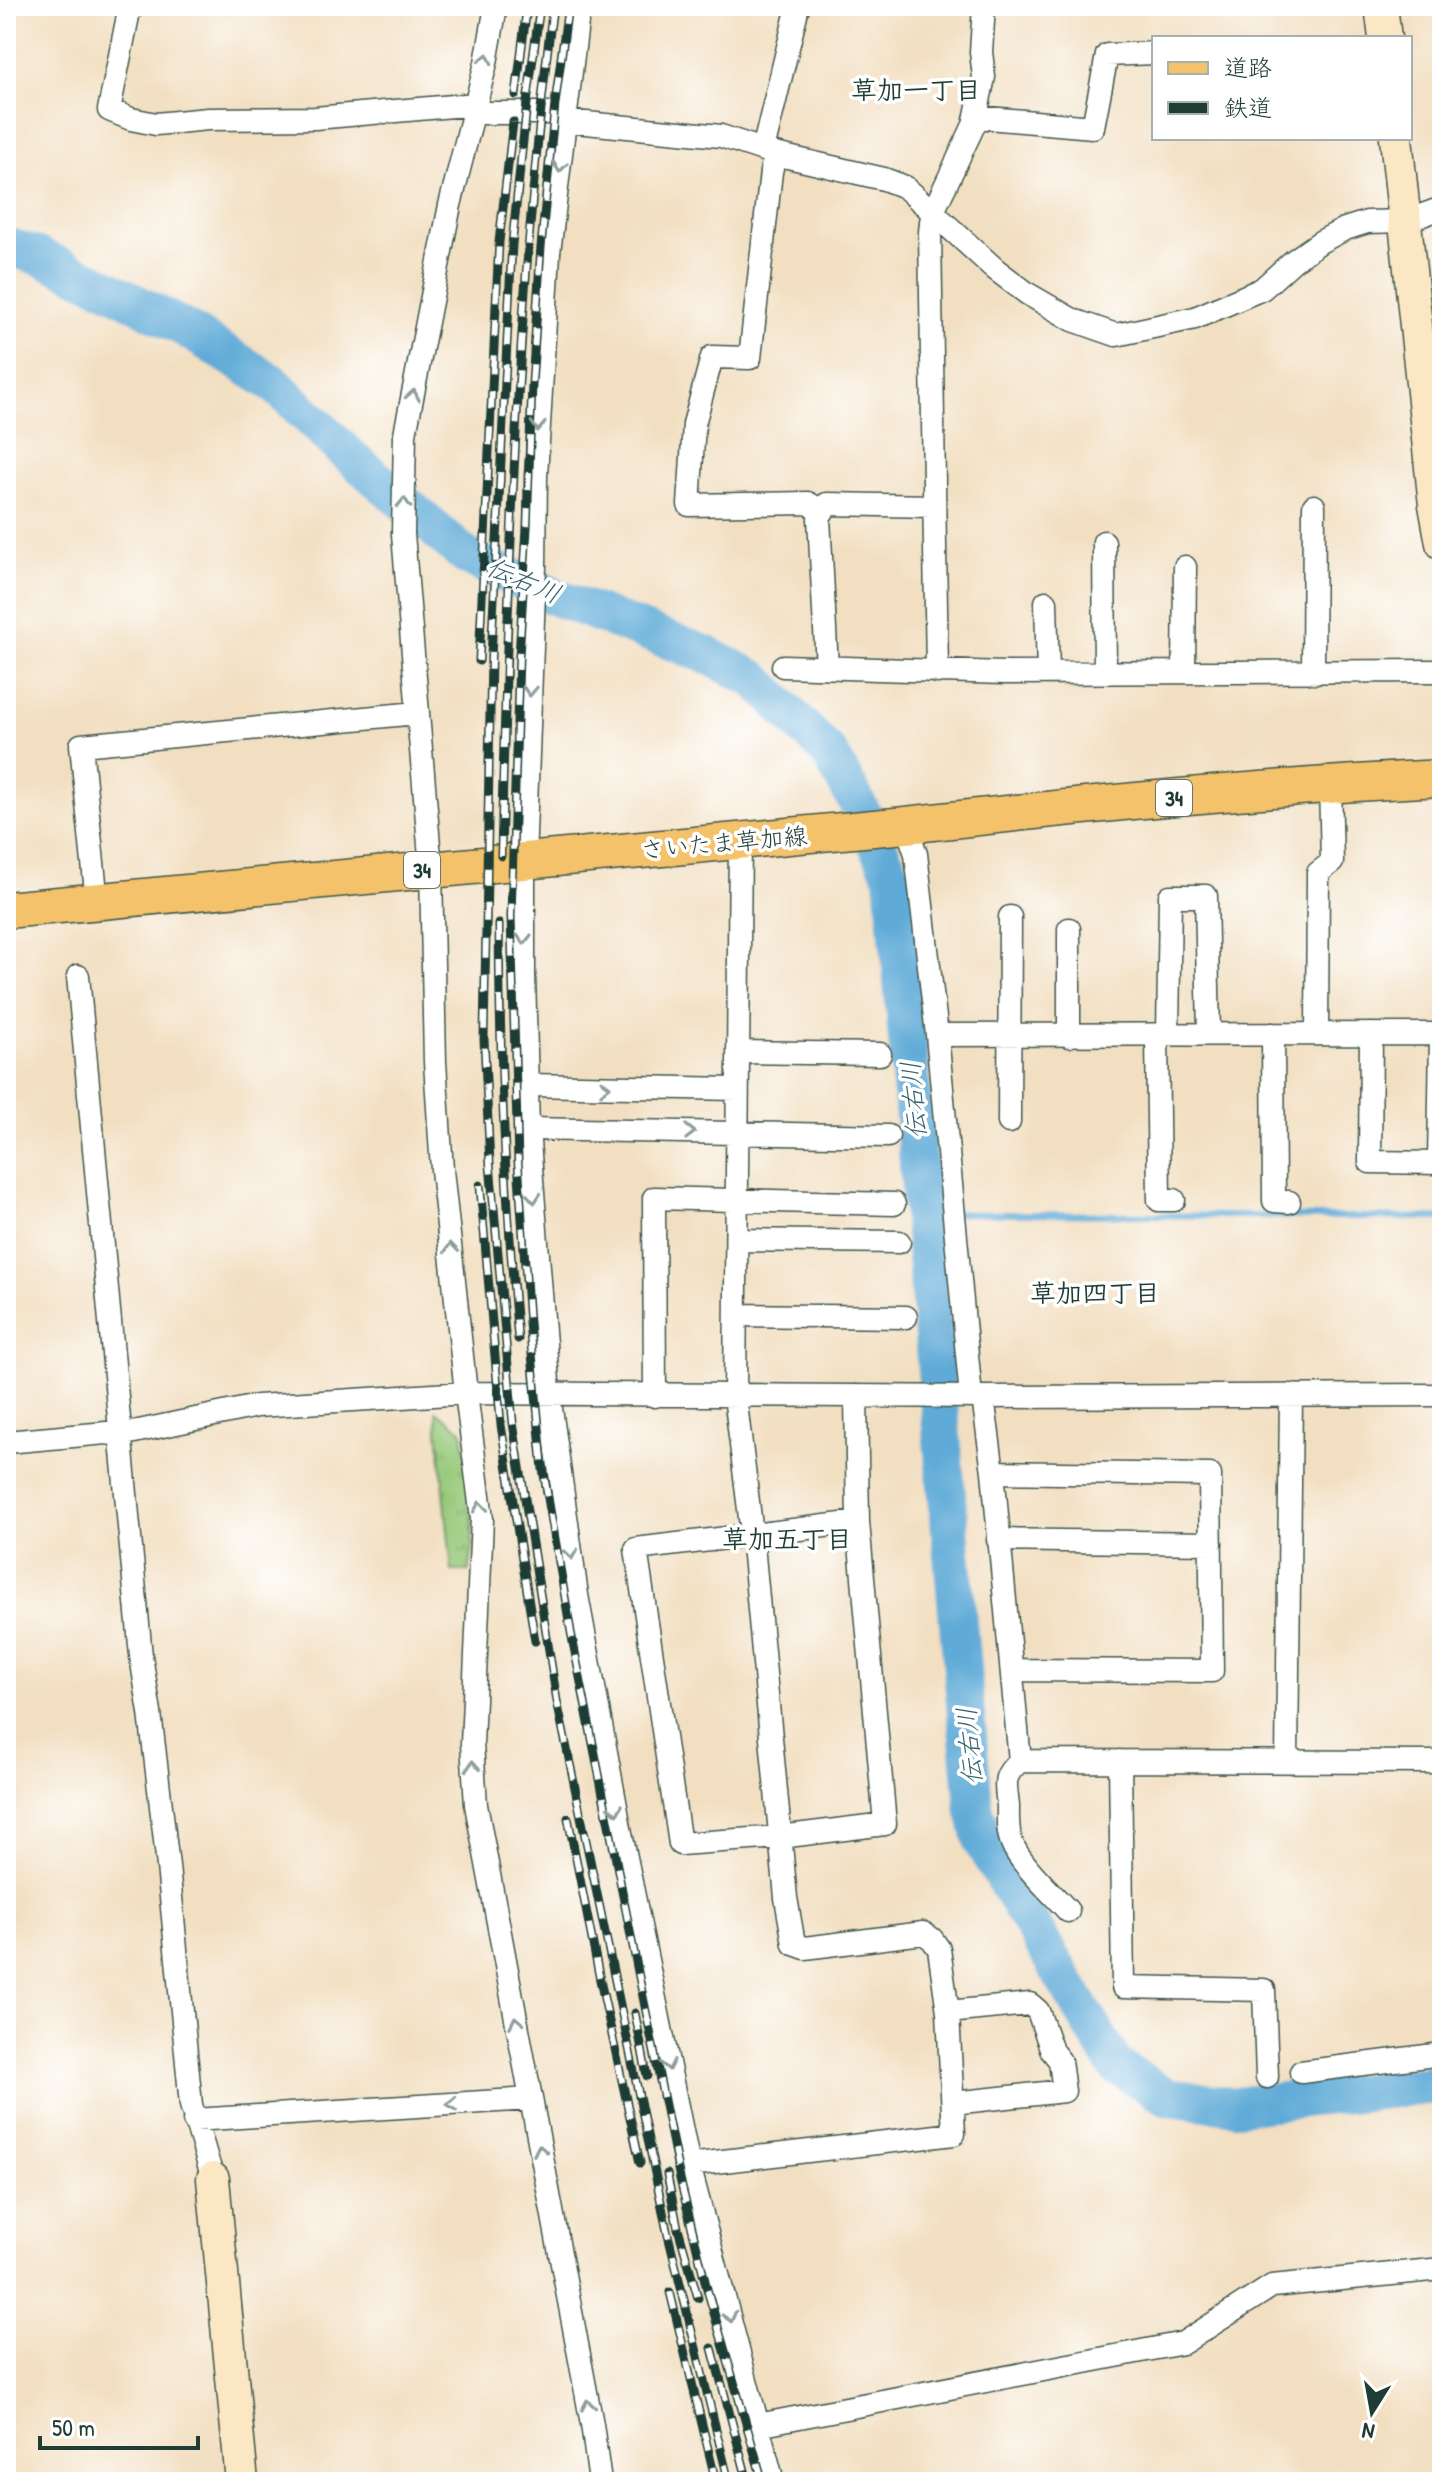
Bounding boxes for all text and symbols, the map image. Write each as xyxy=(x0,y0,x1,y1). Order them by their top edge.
legend xyxy=(1152,36,1412,140)
text: 道路 xyxy=(1224,51,1272,83)
one-way arrow xyxy=(477,53,494,66)
district label: 草加一丁目 xyxy=(851,72,981,107)
text: 鉄道 xyxy=(1224,91,1272,123)
one-way arrow xyxy=(551,161,568,174)
one-way arrow xyxy=(403,388,420,401)
one-way arrow xyxy=(530,420,547,433)
one-way arrow xyxy=(395,496,412,509)
water label: 伝右川 xyxy=(481,549,567,611)
one-way arrow xyxy=(522,685,539,698)
road number: 34 xyxy=(1156,780,1192,816)
street label: さいたま草加線 xyxy=(639,819,809,865)
road number: 34 xyxy=(404,852,440,888)
one-way arrow xyxy=(515,933,533,946)
water label: 伝右川 xyxy=(892,1060,934,1140)
one-way arrow xyxy=(599,1078,612,1096)
one-way arrow xyxy=(684,1124,697,1141)
one-way arrow xyxy=(525,1192,542,1205)
one-way arrow xyxy=(442,1241,459,1254)
district label: 草加四丁目 xyxy=(1030,1275,1160,1310)
one-way arrow xyxy=(472,1500,489,1513)
district label: 草加五丁目 xyxy=(722,1521,852,1556)
one-way arrow xyxy=(563,1548,580,1561)
water label: 伝右川 xyxy=(948,1706,990,1786)
one-way arrow xyxy=(465,1759,482,1772)
one-way arrow xyxy=(607,1803,624,1817)
one-way arrow xyxy=(508,2016,525,2029)
one-way arrow xyxy=(659,2058,676,2072)
one-way arrow xyxy=(445,2095,458,2112)
one-way arrow xyxy=(532,2143,549,2156)
one-way arrow xyxy=(720,2310,737,2324)
north arrow xyxy=(1332,2372,1412,2452)
one-way arrow xyxy=(581,2398,598,2412)
scale bar xyxy=(40,2400,198,2450)
text: 50 m xyxy=(52,2411,95,2443)
text: N xyxy=(1359,2416,1377,2447)

